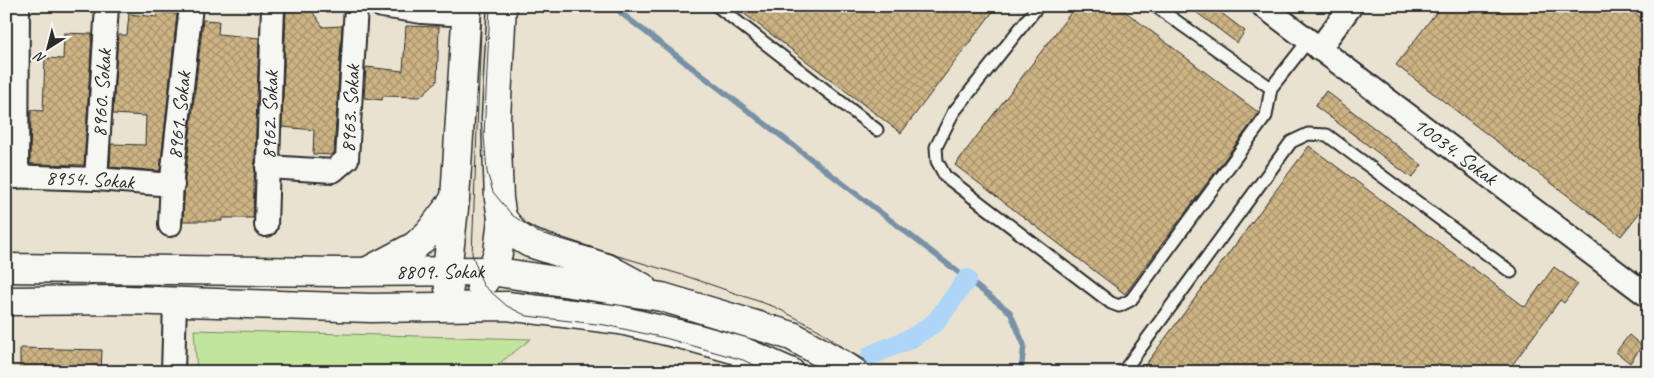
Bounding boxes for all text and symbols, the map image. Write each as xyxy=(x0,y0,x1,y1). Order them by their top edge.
north arrow xyxy=(22,22,72,72)
text: N xyxy=(30,47,49,68)
street label: 8960. Sokak xyxy=(86,47,117,138)
street label: 8963. Sokak xyxy=(334,63,366,153)
street label: 8961. Sokak xyxy=(161,69,197,161)
street label: 8962. Sokak xyxy=(255,69,284,160)
street label: 10034. Sokak xyxy=(1409,111,1503,192)
street label: 8954. Sokak xyxy=(45,164,136,195)
street label: 8809. Sokak xyxy=(396,258,486,285)

